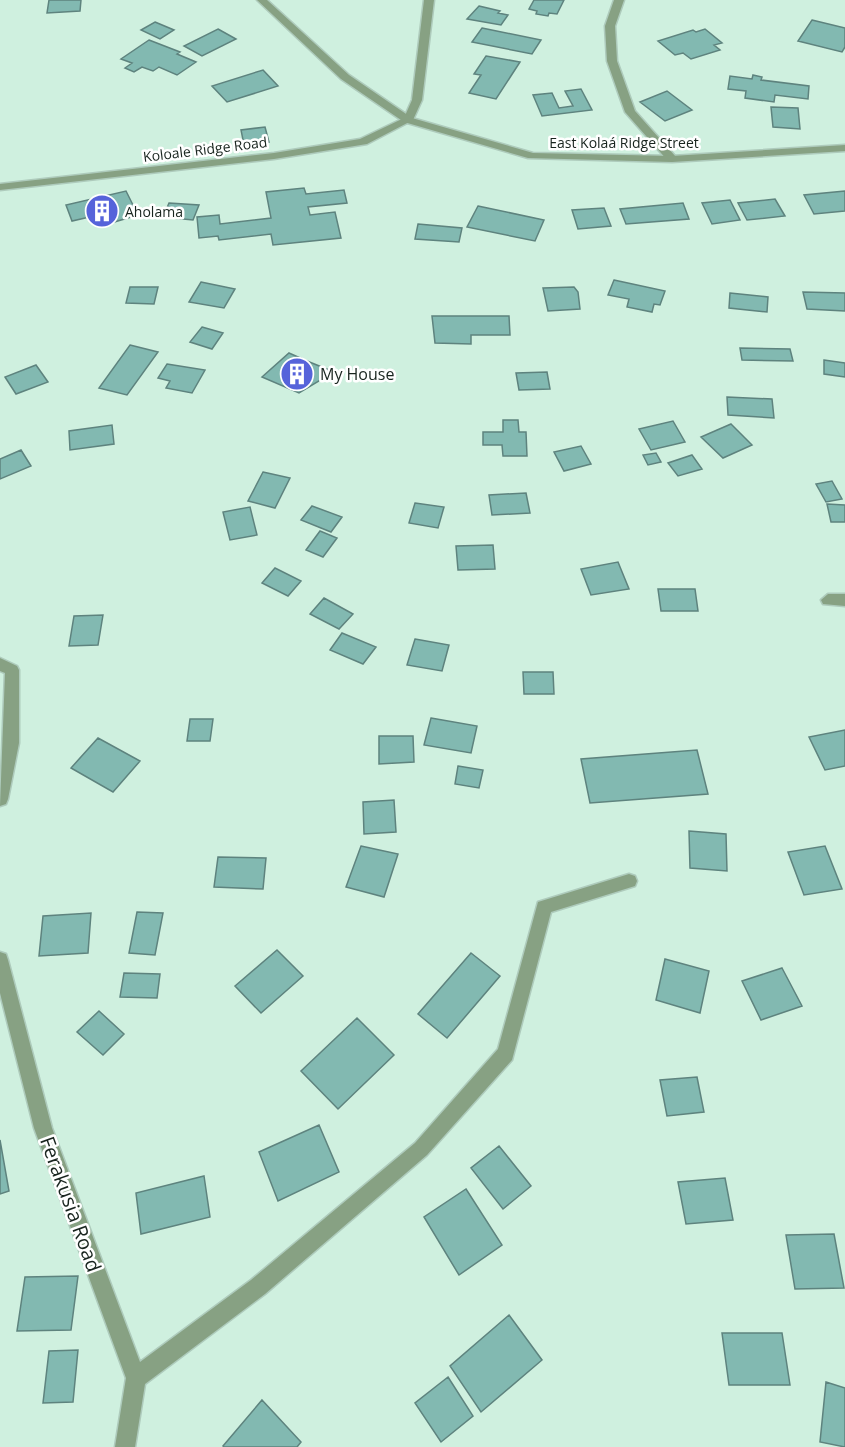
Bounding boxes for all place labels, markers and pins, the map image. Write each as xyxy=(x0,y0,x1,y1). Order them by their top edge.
building icon: Aholama xyxy=(84,193,120,229)
place label: Aholama xyxy=(125,202,183,221)
building icon: My House xyxy=(279,356,315,392)
place label: My House xyxy=(320,363,394,385)

